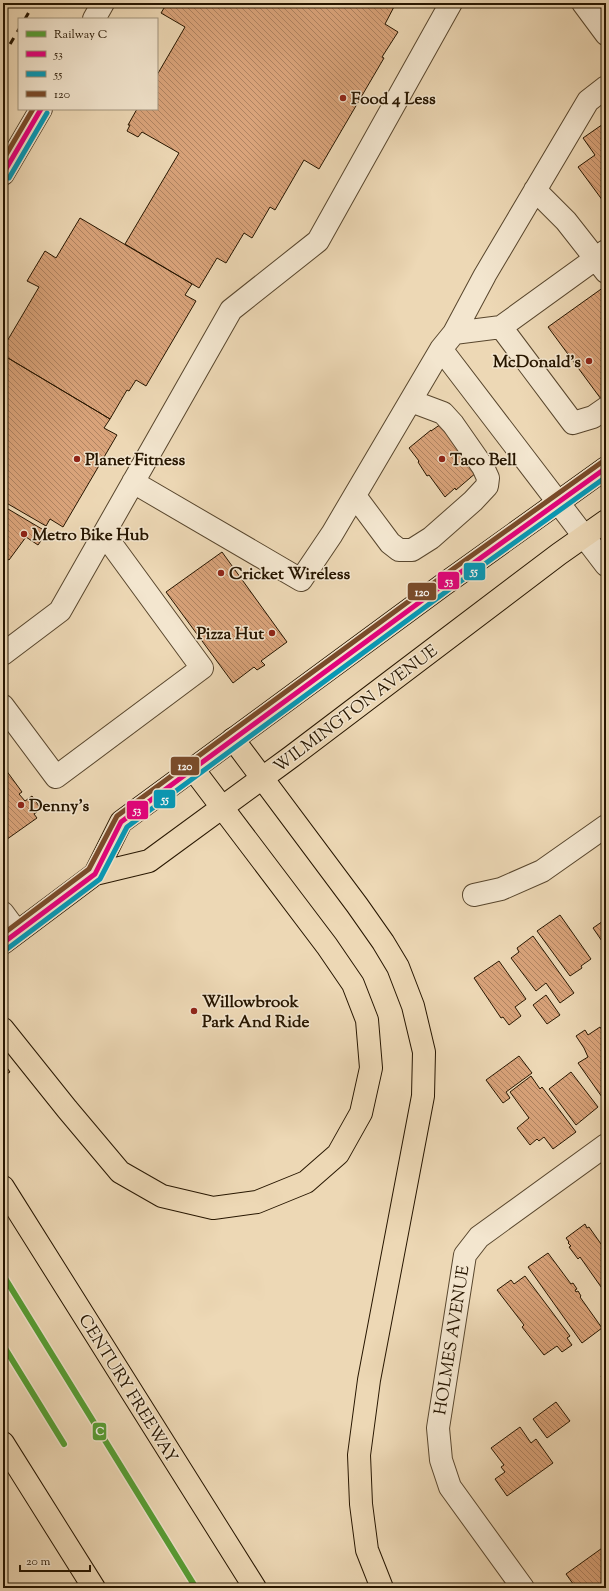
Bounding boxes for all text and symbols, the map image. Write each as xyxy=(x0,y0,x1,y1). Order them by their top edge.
legend xyxy=(18,18,158,110)
text: Railway C xyxy=(54,26,107,44)
text: 53 xyxy=(53,46,63,64)
text: 55 xyxy=(53,66,62,84)
text: 120 xyxy=(54,86,70,104)
place label: Food 4 Less xyxy=(351,88,436,112)
marker: Food 4 Less xyxy=(338,93,348,103)
place label: McDonald's xyxy=(493,351,581,375)
marker: McDonald's xyxy=(584,356,594,366)
place label: Planet Fitness xyxy=(85,449,186,473)
place label: Taco Bell xyxy=(450,449,517,473)
marker: Planet Fitness xyxy=(72,454,82,464)
marker: Taco Bell xyxy=(437,454,447,464)
place label: Metro Bike Hub xyxy=(32,524,149,548)
marker: Metro Bike Hub xyxy=(19,529,29,539)
line badge: 55 xyxy=(463,562,486,581)
place label: Cricket Wireless xyxy=(229,563,350,587)
text: 55 xyxy=(469,564,478,580)
marker: Cricket Wireless xyxy=(216,568,226,578)
line badge: 53 xyxy=(437,571,460,590)
text: 53 xyxy=(444,574,454,590)
line badge: 120 xyxy=(407,582,437,601)
text: 120 xyxy=(414,585,430,601)
place label: Pizza Hut xyxy=(196,623,264,647)
marker: Pizza Hut xyxy=(267,628,277,638)
street label: WILMINGTON AVENUE xyxy=(269,640,443,779)
line badge: 120 xyxy=(170,756,200,776)
text: 120 xyxy=(177,759,193,775)
line badge: 55 xyxy=(153,789,176,809)
text: 55 xyxy=(160,792,169,808)
place label: Denny's xyxy=(29,795,89,819)
marker: Denny's xyxy=(16,800,26,810)
line badge: 53 xyxy=(126,800,149,820)
text: 53 xyxy=(132,803,142,819)
place label: Willowbrook Park And Ride xyxy=(202,991,309,1035)
marker: Willowbrook Park And Ride xyxy=(189,1006,199,1016)
street label: HOLMES AVENUE xyxy=(429,1264,477,1417)
street label: CENTURY FREEWAY xyxy=(75,1310,183,1466)
line badge: C xyxy=(92,1422,107,1441)
scale bar xyxy=(20,1547,90,1573)
text: 20 m xyxy=(26,1553,51,1571)

